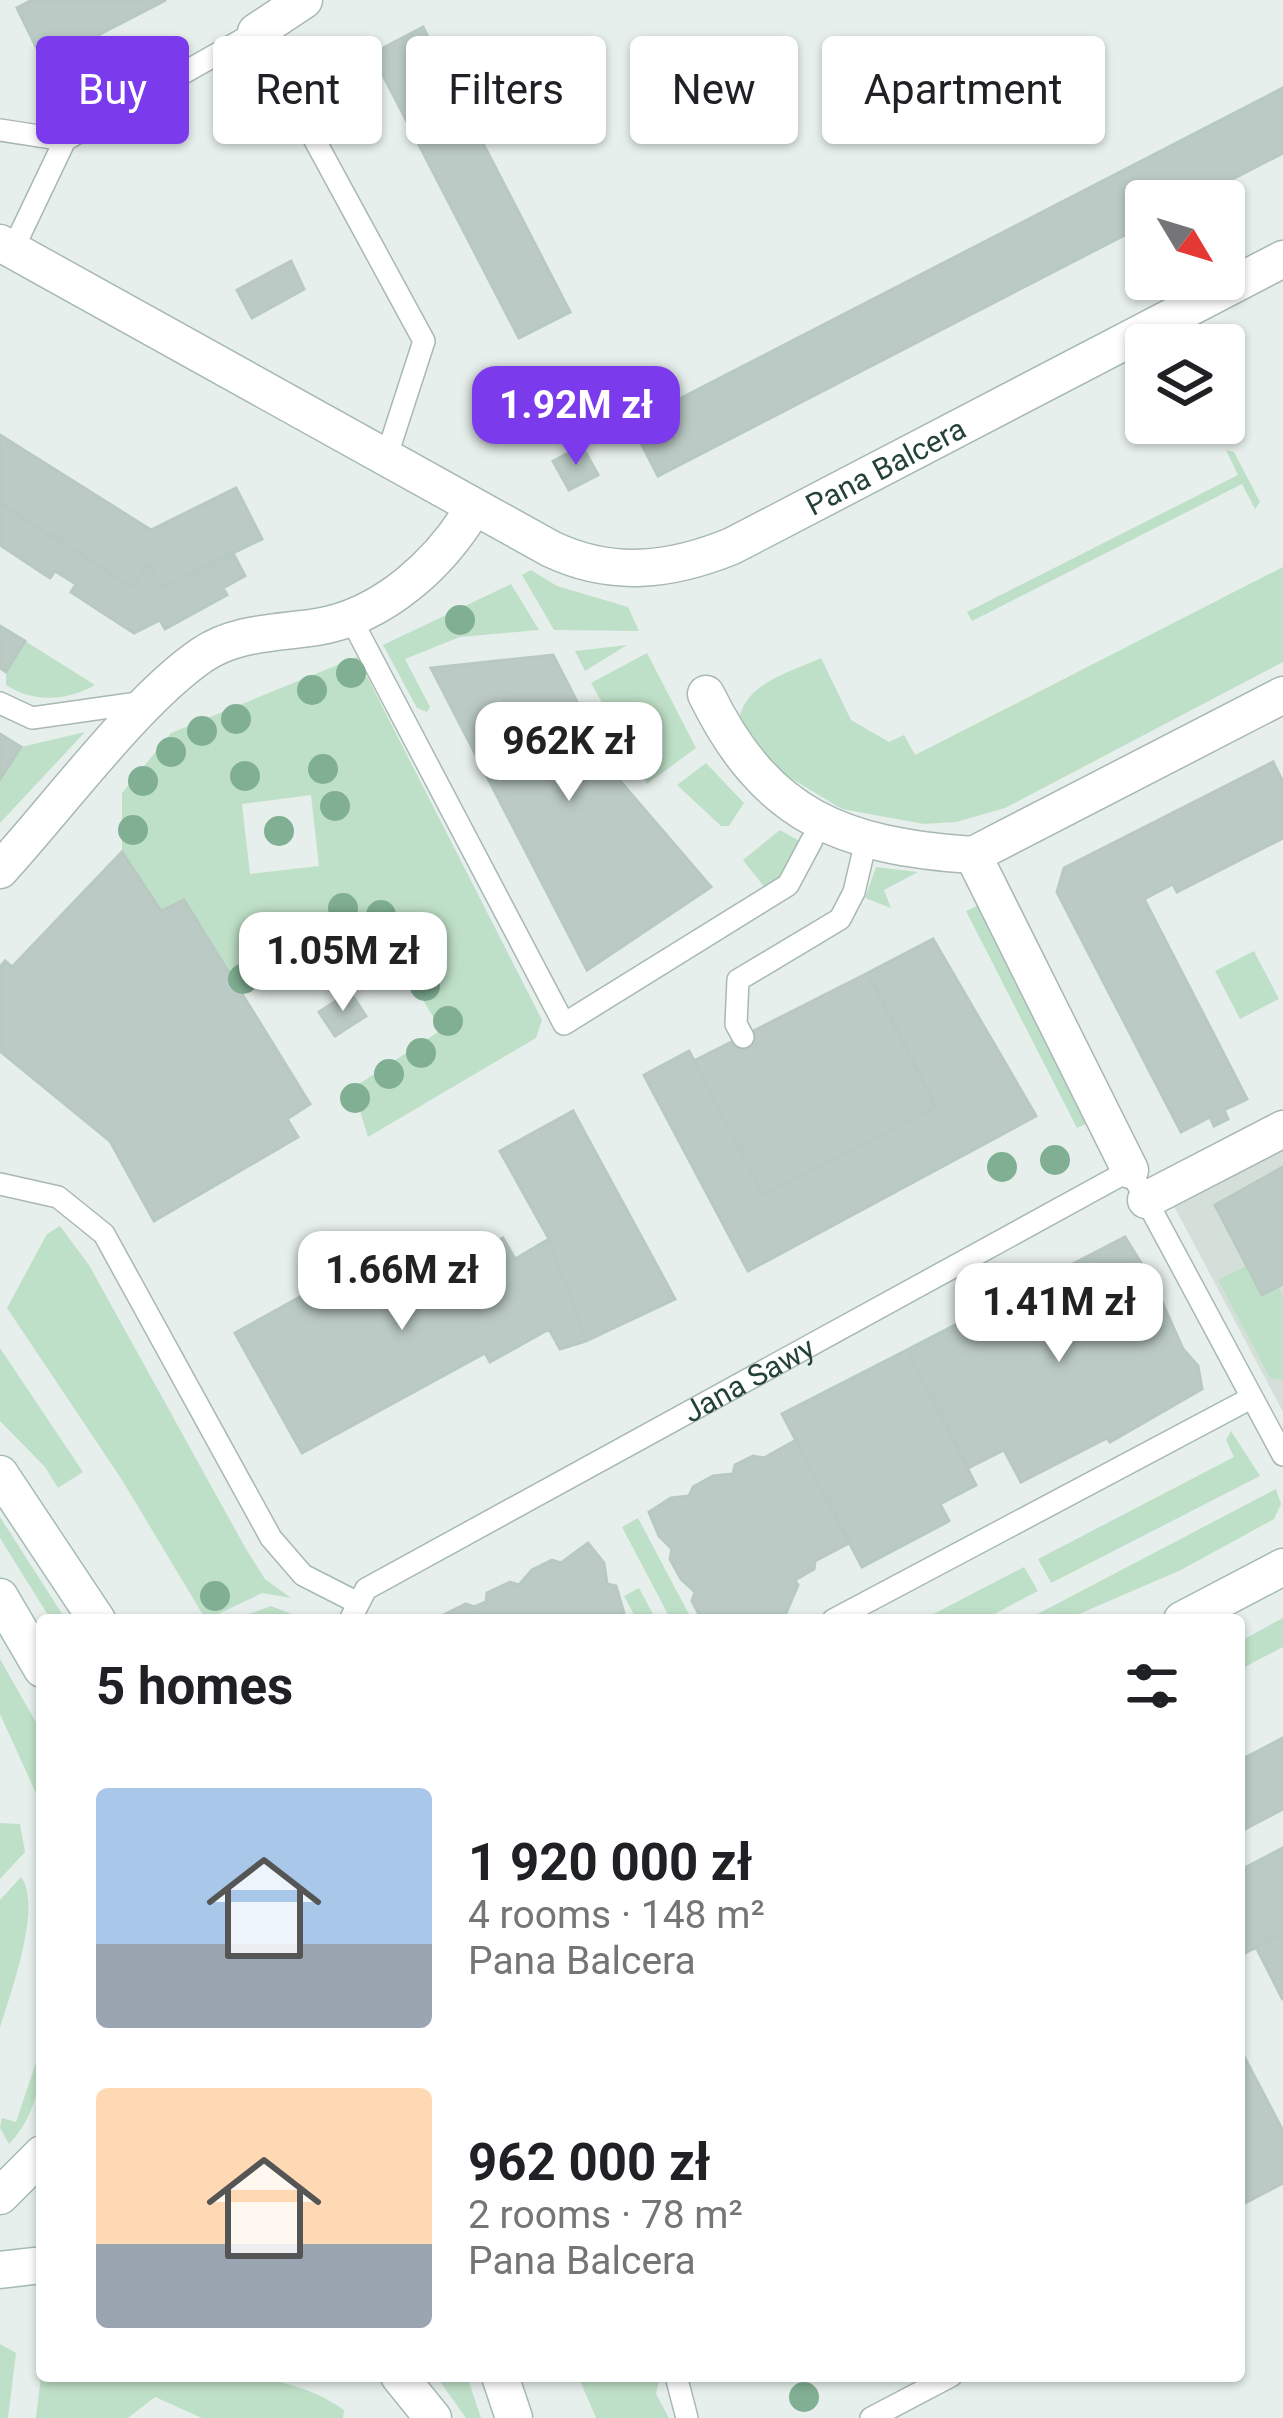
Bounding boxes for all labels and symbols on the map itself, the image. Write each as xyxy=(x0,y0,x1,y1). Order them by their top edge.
north arrow xyxy=(1125,180,1245,300)
pin: 1.92M zł xyxy=(452,366,700,468)
street label: Pana Balcera xyxy=(799,410,971,522)
pin: 962K zł xyxy=(458,702,680,804)
pin: 1.05M zł xyxy=(219,912,467,1014)
pin: 1.66M zł xyxy=(278,1231,526,1333)
pin: 1.41M zł xyxy=(935,1263,1183,1365)
street label: Jana Sawy xyxy=(677,1329,820,1429)

